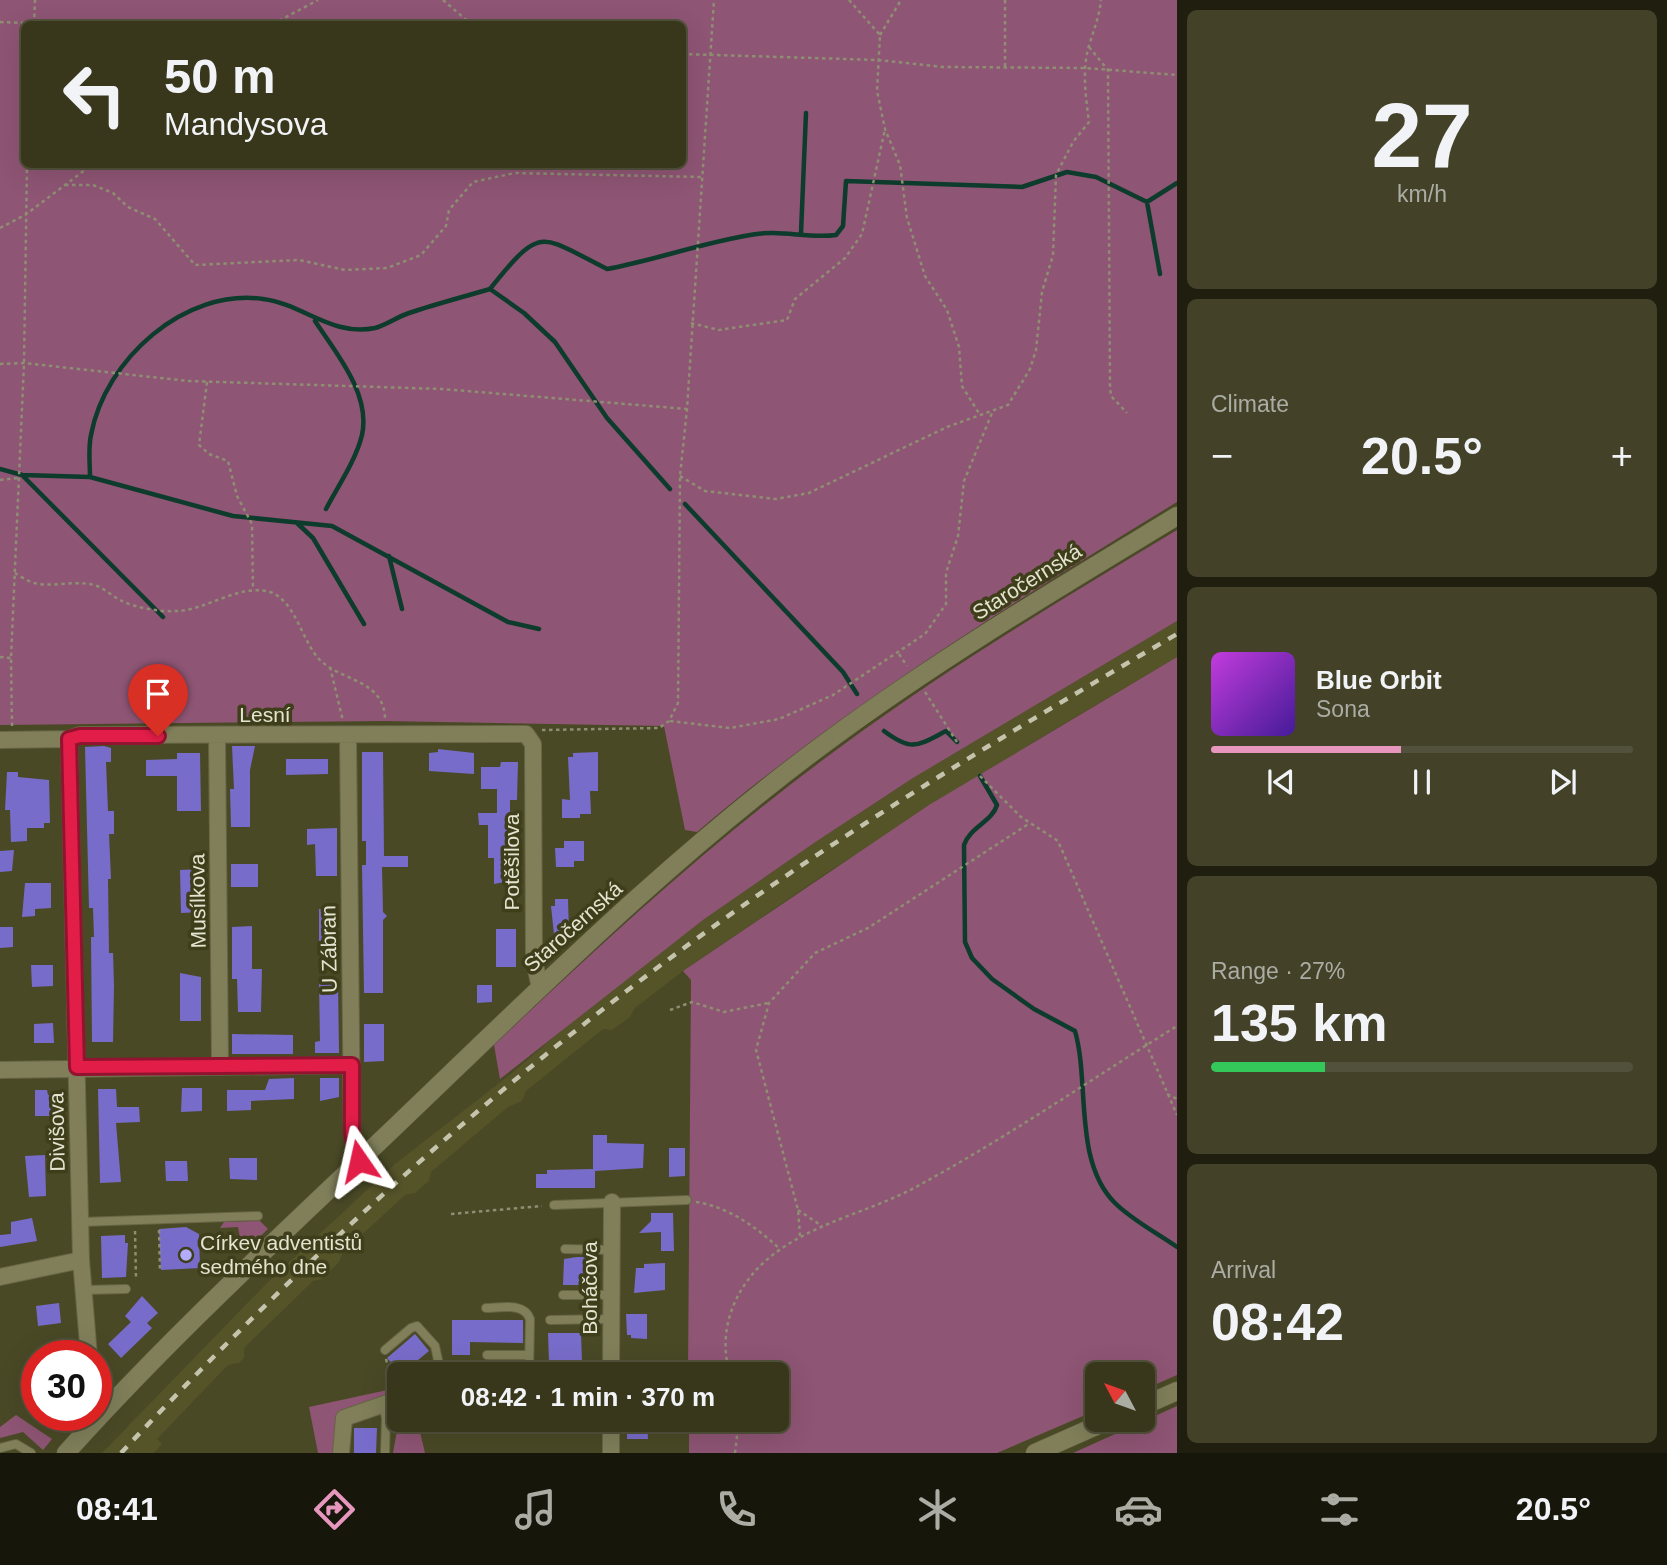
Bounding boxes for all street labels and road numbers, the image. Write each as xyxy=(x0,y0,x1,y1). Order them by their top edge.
street label: Staročernská xyxy=(968,539,1086,624)
street label: Lesní xyxy=(239,703,291,726)
street label: Potěšilova xyxy=(500,813,523,910)
street label: Musílkova xyxy=(185,853,210,948)
street label: Staročernská xyxy=(519,876,627,977)
street label: U Zábran xyxy=(316,905,341,993)
street label: Divišova xyxy=(44,1092,69,1172)
street label: Boháčova xyxy=(578,1241,601,1335)

